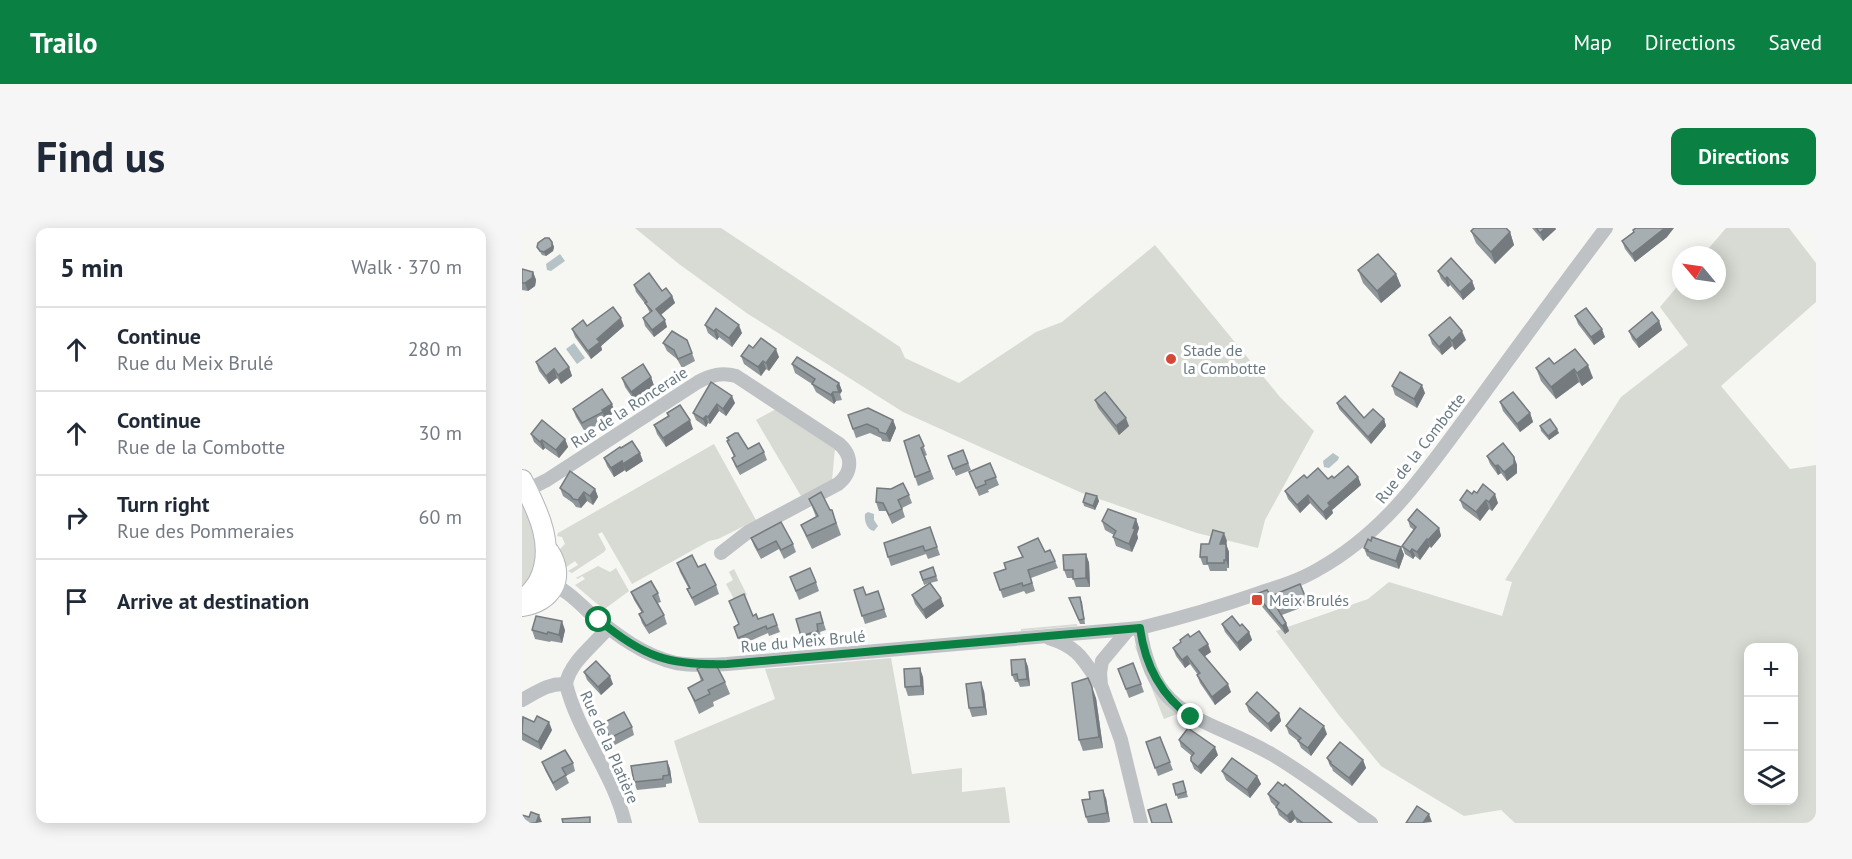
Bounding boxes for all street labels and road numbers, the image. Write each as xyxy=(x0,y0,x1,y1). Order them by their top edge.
street label: Rue de la Ronceraie xyxy=(567,362,691,452)
street label: Rue de la Combotte xyxy=(1371,389,1469,507)
street label: Rue du Meix Brulé xyxy=(740,626,866,656)
street label: Rue de la Platière xyxy=(576,688,644,806)

